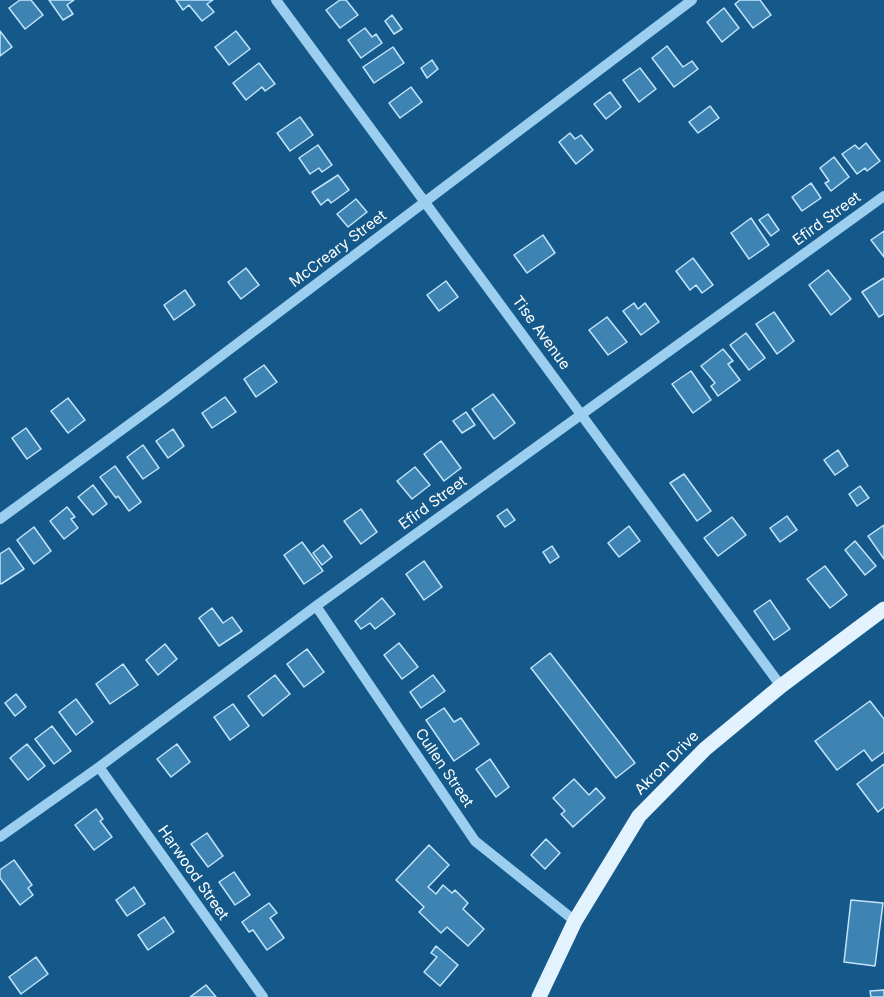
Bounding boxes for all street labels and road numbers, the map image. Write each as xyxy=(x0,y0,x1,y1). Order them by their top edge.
street label: Efird Street xyxy=(790,188,864,250)
street label: McCreary Street xyxy=(286,207,390,291)
street label: Tise Avenue xyxy=(508,293,574,373)
street label: Efird Street xyxy=(396,472,470,534)
street label: Cullen Street xyxy=(411,725,477,811)
street label: Akron Drive xyxy=(631,727,703,799)
street label: Harwood Street xyxy=(154,822,232,924)

